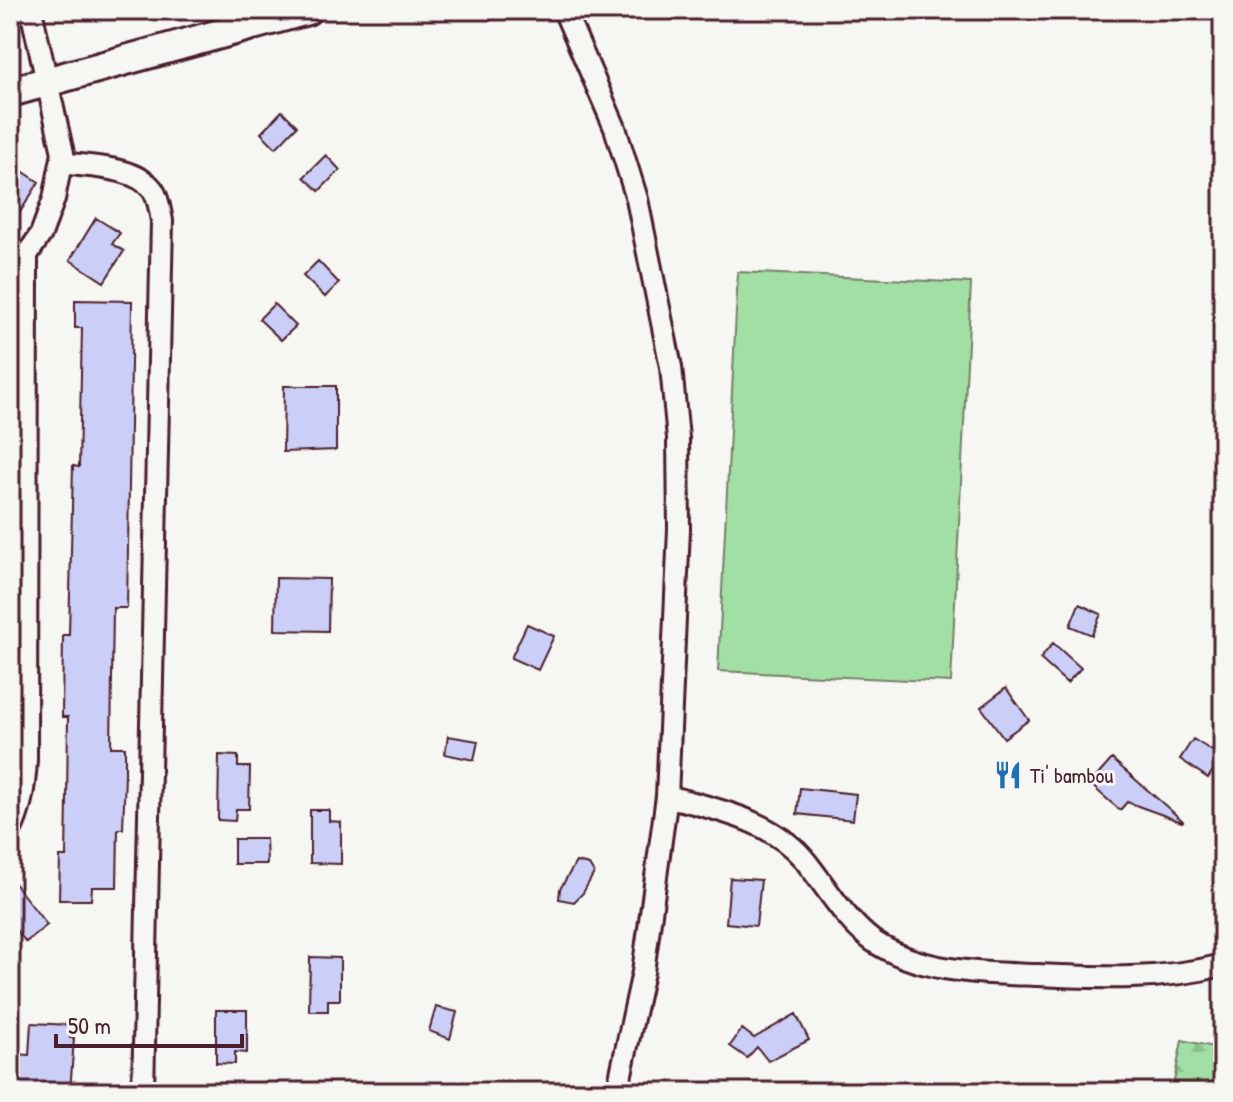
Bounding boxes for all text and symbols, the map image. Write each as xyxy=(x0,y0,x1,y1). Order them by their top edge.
restaurant icon: Ti' bambou xyxy=(993,760,1023,790)
place label: Ti' bambou xyxy=(1030,760,1113,790)
scale bar xyxy=(56,998,242,1048)
text: 50 m xyxy=(68,1009,111,1041)

